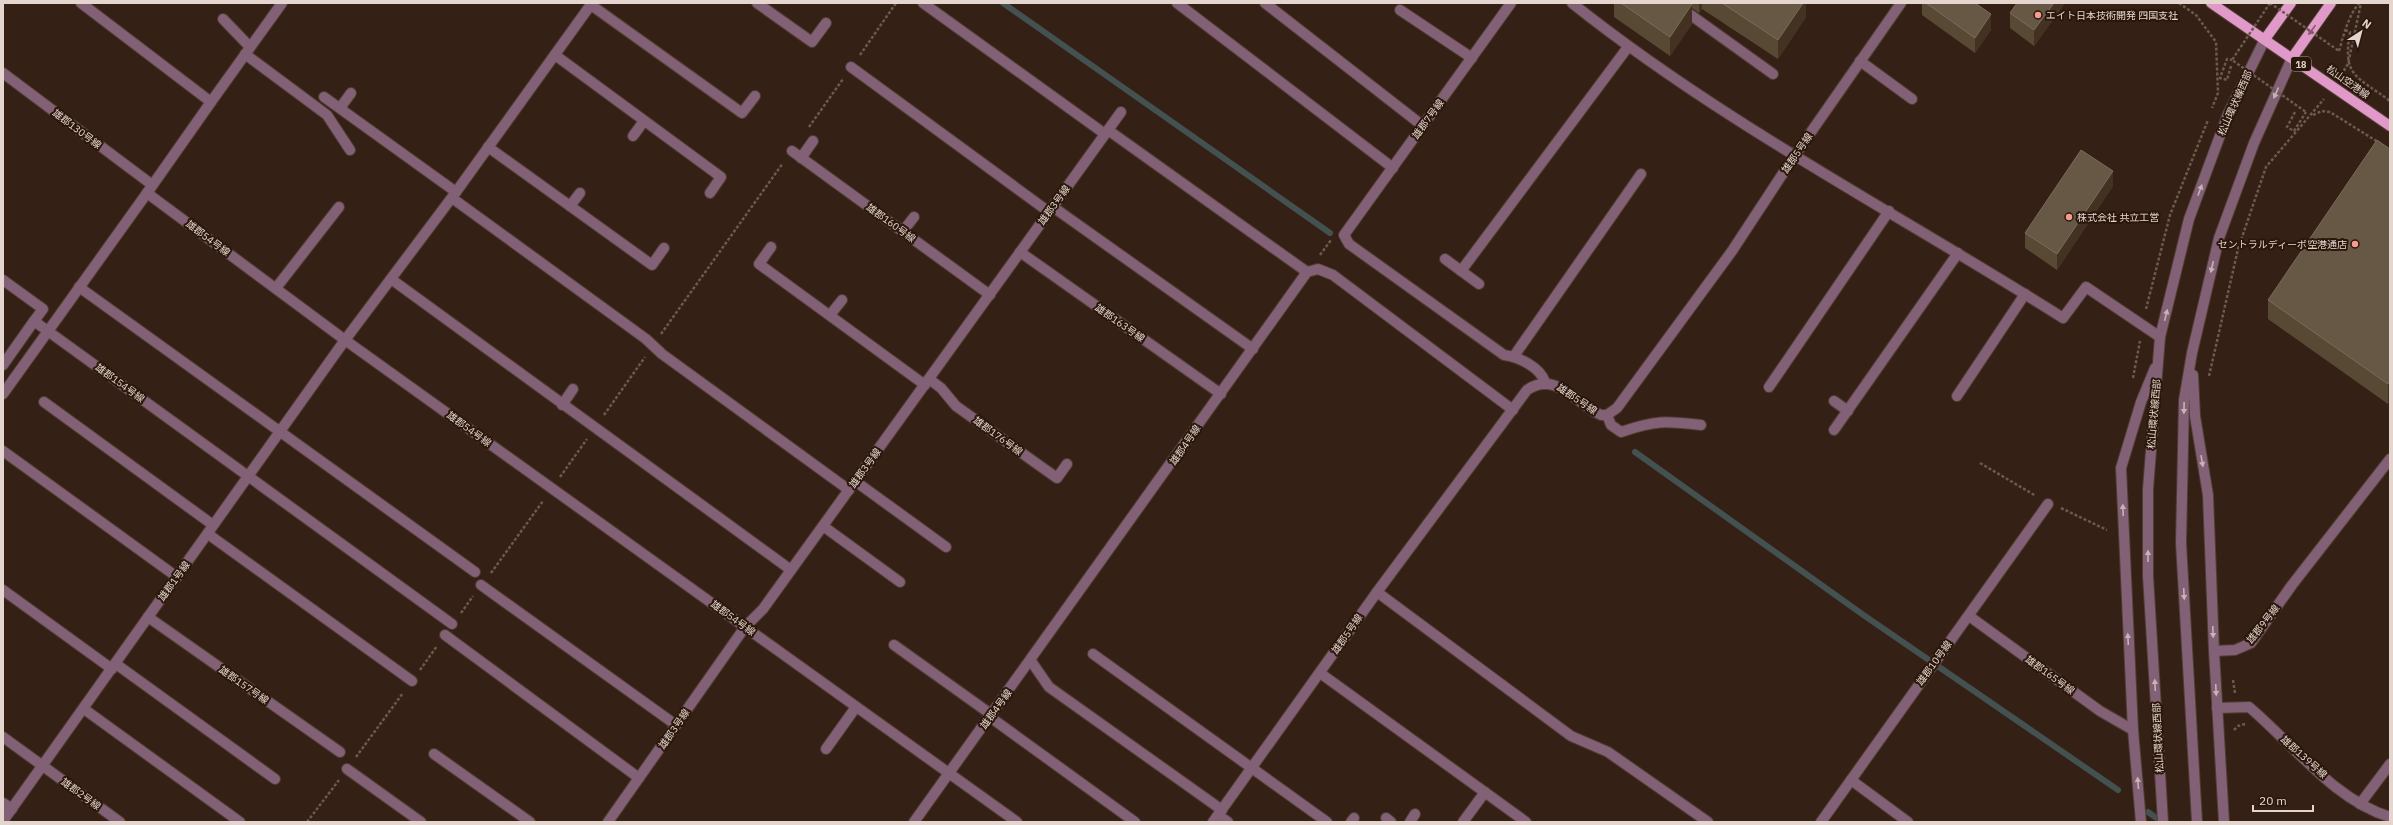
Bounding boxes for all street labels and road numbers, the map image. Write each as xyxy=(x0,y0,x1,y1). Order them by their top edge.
road number: 18 xyxy=(2291,57,2311,71)
street label: 松山空港線 xyxy=(2324,62,2372,102)
street label: 松山環状線西部 xyxy=(2215,68,2255,138)
street label: 雄郡7号線 xyxy=(1409,97,1447,141)
street label: 雄郡130号線 xyxy=(50,106,104,152)
street label: 雄郡5号線 xyxy=(1779,130,1815,176)
street label: 雄郡3号線 xyxy=(1035,183,1073,227)
street label: 雄郡160号線 xyxy=(864,201,918,245)
street label: 雄郡54号線 xyxy=(183,217,233,259)
street label: 雄郡163号線 xyxy=(1093,301,1147,345)
street label: 雄郡154号線 xyxy=(93,361,147,405)
street label: 松山環状線西部 xyxy=(2144,379,2164,449)
street label: 雄郡5号線 xyxy=(1554,381,1600,417)
street label: 雄郡54号線 xyxy=(444,408,494,450)
street label: 雄郡176号線 xyxy=(971,414,1025,458)
street label: 雄郡4号線 xyxy=(1166,422,1204,468)
street label: 雄郡3号線 xyxy=(846,446,884,490)
street label: 雄郡1号線 xyxy=(155,559,193,603)
street label: 雄郡54号線 xyxy=(708,597,758,639)
street label: 雄郡9号線 xyxy=(2244,602,2282,646)
street label: 雄郡5号線 xyxy=(1328,611,1366,657)
street label: 雄郡10号線 xyxy=(1913,638,1955,688)
street label: 雄郡165号線 xyxy=(2023,653,2077,697)
street label: 雄郡157号線 xyxy=(217,663,271,707)
street label: 雄郡4号線 xyxy=(977,687,1015,731)
street label: 松山環状線西部 xyxy=(2150,703,2166,773)
street label: 雄郡3号線 xyxy=(655,706,693,752)
street label: 雄郡139号線 xyxy=(2278,733,2330,781)
street label: 雄郡2号線 xyxy=(59,775,103,813)

